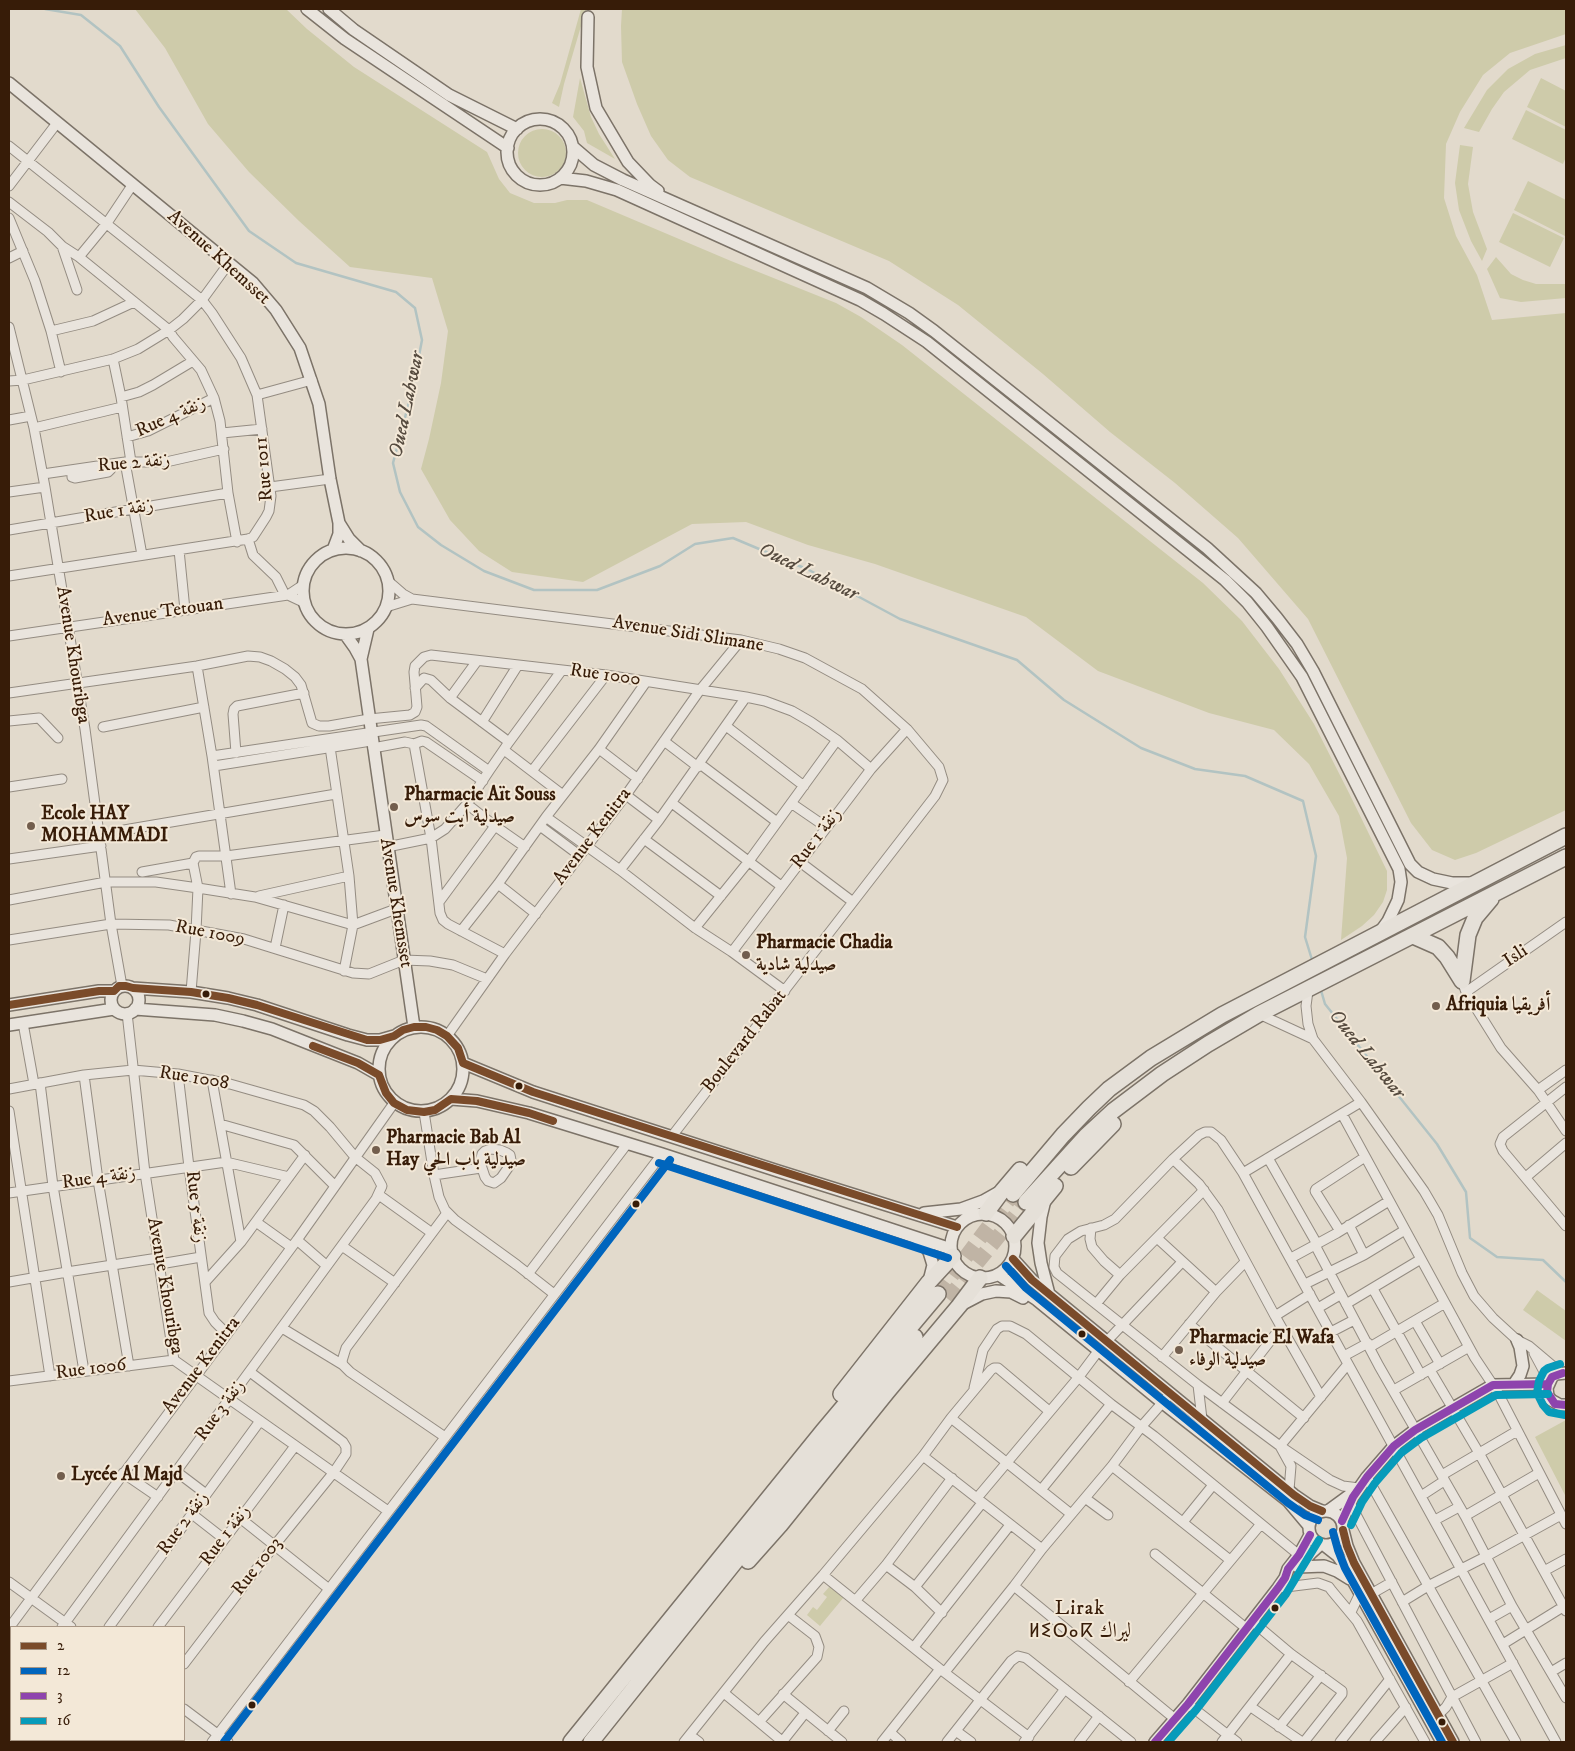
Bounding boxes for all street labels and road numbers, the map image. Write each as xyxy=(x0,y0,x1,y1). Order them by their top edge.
street label: Avenue Khemsset xyxy=(162,206,274,310)
street label: Rue 4 زنقة xyxy=(132,392,210,444)
street label: Rue 1011 xyxy=(251,436,279,502)
street label: Rue 2 زنقة xyxy=(97,449,171,479)
street label: Rue 1 زنقة xyxy=(82,495,156,529)
street label: Avenue Khouribga xyxy=(50,585,94,725)
street label: Avenue Tetouan xyxy=(101,593,225,633)
street label: Avenue Sidi Slimane xyxy=(611,612,765,658)
street label: Rue 1000 xyxy=(568,660,642,692)
street label: Avenue Kenitra xyxy=(549,784,637,890)
street label: Rue 1 زنقة xyxy=(787,804,847,874)
street label: Avenue Khemsset xyxy=(374,837,416,969)
street label: Rue 1009 xyxy=(173,916,247,952)
street label: Isli xyxy=(1499,941,1533,973)
street label: Boulevard Rabat xyxy=(698,986,792,1098)
street label: Rue 1008 xyxy=(157,1062,231,1096)
street label: Rue 4 زنقة xyxy=(61,1163,137,1195)
street label: Rue 5 زنقة xyxy=(179,1169,211,1245)
street label: Avenue Khouribga xyxy=(141,1216,187,1356)
street label: Avenue Kenitra xyxy=(158,1313,246,1419)
street label: Rue 1006 xyxy=(54,1354,128,1386)
street label: Rue 3 زنقة xyxy=(191,1376,251,1446)
street label: Rue 2 زنقة xyxy=(153,1488,215,1560)
street label: Rue 1 زنقة xyxy=(196,1501,256,1571)
street label: Rue 1003 xyxy=(228,1533,288,1601)

